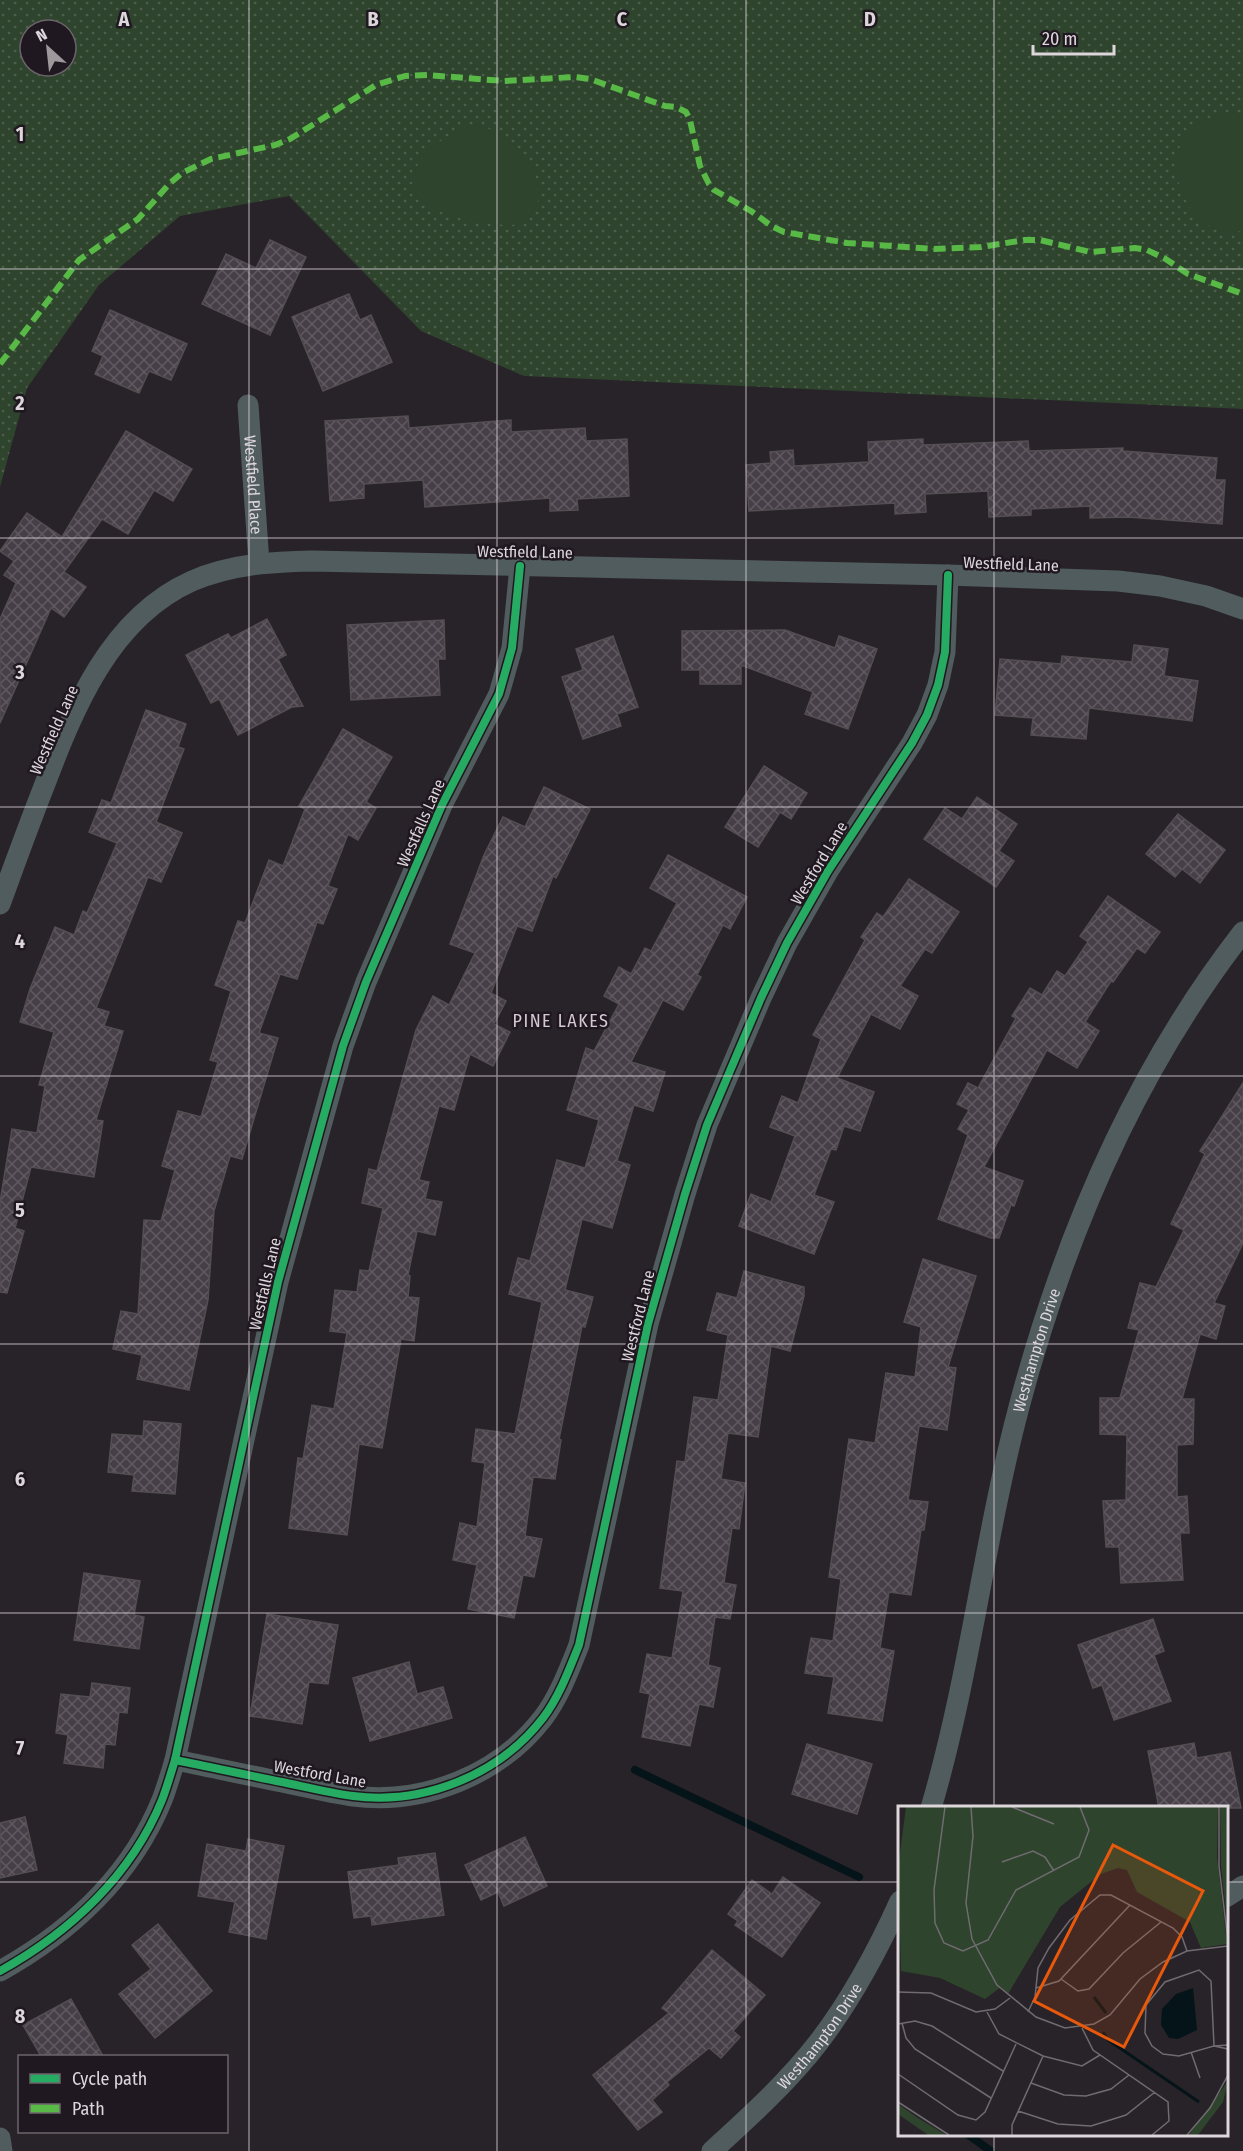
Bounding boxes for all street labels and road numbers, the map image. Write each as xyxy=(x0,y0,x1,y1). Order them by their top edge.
street label: Westfield Place xyxy=(241,435,266,535)
street label: Westfield Lane xyxy=(477,542,573,562)
street label: Westfield Lane xyxy=(963,553,1059,575)
street label: Westfield Lane xyxy=(26,682,82,778)
street label: Westfalls Lane xyxy=(393,776,449,870)
street label: Westford Lane xyxy=(787,818,851,908)
street label: Westfalls Lane xyxy=(245,1236,285,1332)
street label: Westford Lane xyxy=(617,1268,659,1364)
street label: Westhampton Drive xyxy=(1009,1286,1064,1414)
street label: Westford Lane xyxy=(272,1757,368,1791)
street label: Westhampton Drive xyxy=(773,1979,866,2093)

